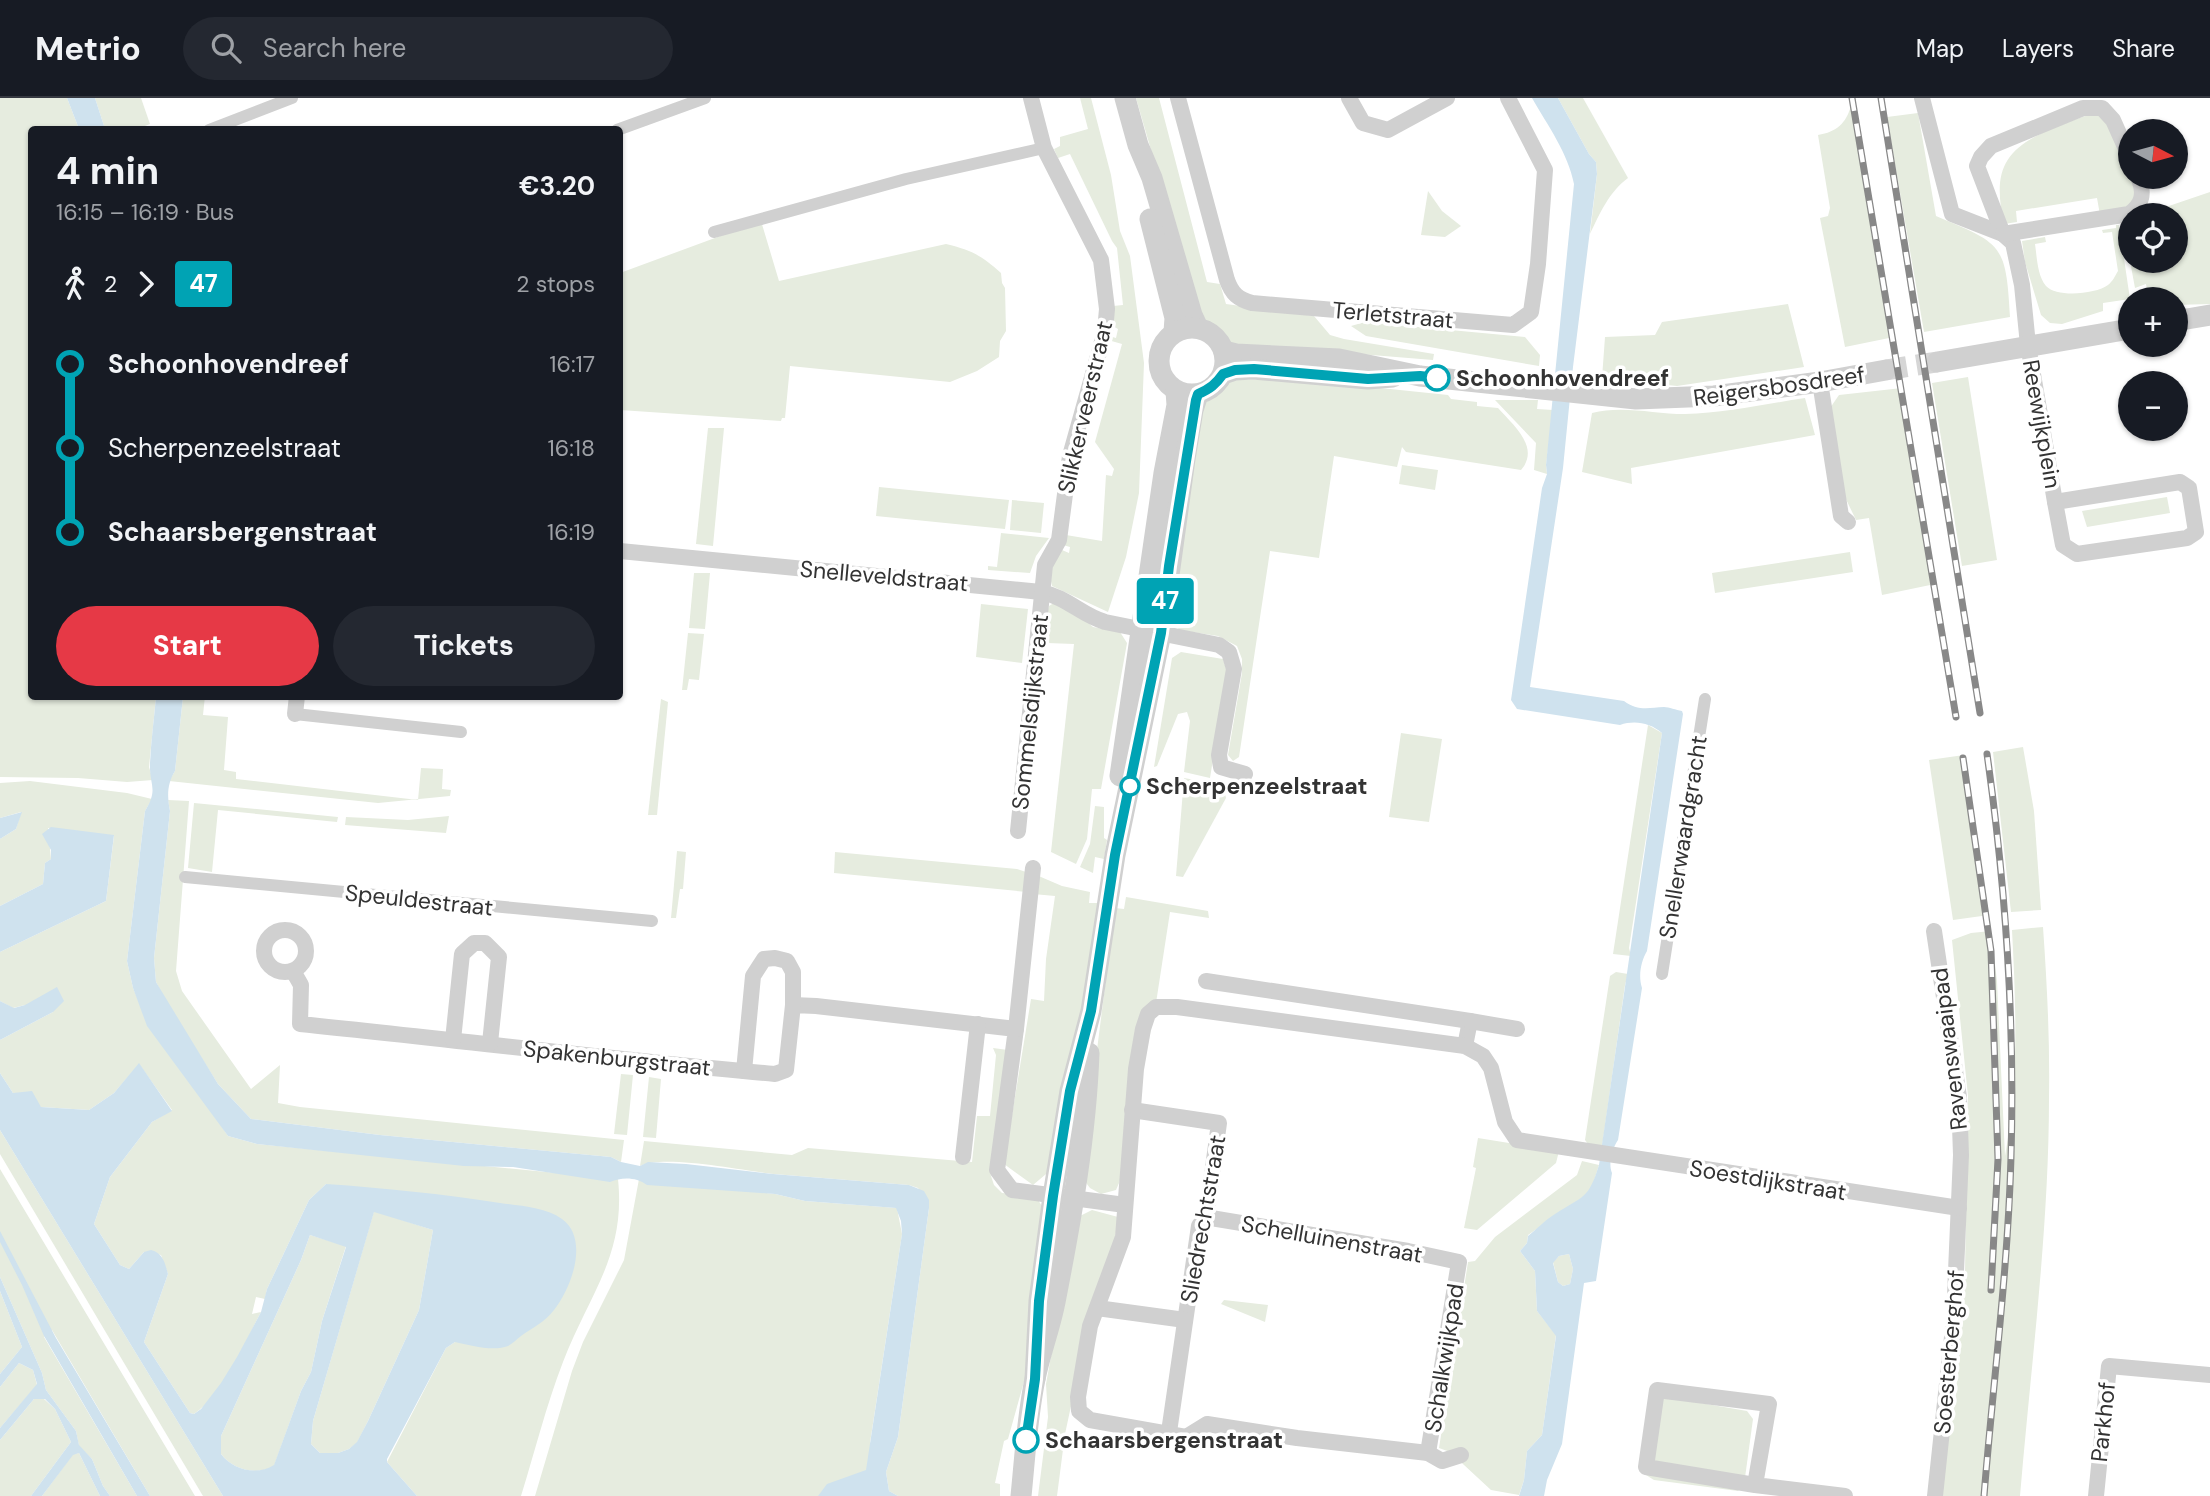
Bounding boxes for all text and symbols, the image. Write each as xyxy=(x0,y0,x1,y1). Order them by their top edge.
search box xyxy=(183,17,673,80)
text: Metrio xyxy=(35,27,141,70)
icon: search xyxy=(207,29,245,67)
text: Search here xyxy=(263,31,406,65)
text: Map xyxy=(1916,33,1964,64)
text: Layers xyxy=(2002,33,2074,64)
text: Share xyxy=(2112,33,2175,64)
north arrow xyxy=(2118,119,2188,189)
map controls xyxy=(2118,119,2188,441)
text: 4 min xyxy=(56,146,159,196)
text: €3.20 xyxy=(519,169,595,203)
text: 16:15 – 16:19 · Bus xyxy=(56,197,234,227)
button: locate xyxy=(2118,203,2188,273)
icon: walk xyxy=(56,265,94,303)
icon: forward xyxy=(127,265,165,303)
text: 47 xyxy=(189,268,218,299)
text: 2 xyxy=(104,269,117,299)
text: 2 stops xyxy=(516,269,595,299)
button: + xyxy=(2118,287,2188,357)
street label: Terletstraat xyxy=(1331,295,1455,335)
street label: Slikkerveerstraat xyxy=(1051,318,1119,496)
text: Schoonhovendreef xyxy=(108,347,349,381)
text: 16:17 xyxy=(549,349,595,379)
street label: Reewijkplein xyxy=(2016,357,2068,491)
street label: Reigersbosdreef xyxy=(1691,359,1867,413)
place label: Schoonhovendreef xyxy=(1456,363,1669,393)
marker: Schoonhovendreef xyxy=(1424,365,1450,391)
button: − xyxy=(2118,371,2188,441)
text: Scherpenzeelstraat xyxy=(108,431,341,465)
text: 16:18 xyxy=(548,433,595,463)
text: Schaarsbergenstraat xyxy=(108,515,377,549)
text: 16:19 xyxy=(547,517,595,547)
street label: Snelleveldstraat xyxy=(799,554,969,598)
line badge: 47 xyxy=(1134,578,1196,624)
text: 47 xyxy=(1151,585,1179,616)
button: Start xyxy=(56,606,319,686)
button: Tickets xyxy=(333,606,595,686)
street label: Sommelsdijkstraat xyxy=(1005,613,1055,811)
street label: Snellerwaardgracht xyxy=(1652,733,1714,941)
place label: Scherpenzeelstraat xyxy=(1146,771,1368,801)
marker: Scherpenzeelstraat xyxy=(1120,776,1140,796)
street label: Speuldestraat xyxy=(343,877,495,923)
street label: Ravenswaaipad xyxy=(1924,966,1974,1132)
street label: Spakenburgstraat xyxy=(522,1033,712,1083)
street label: Sliedrechtstraat xyxy=(1173,1133,1233,1305)
street label: Soestdijkstraat xyxy=(1687,1153,1849,1207)
street label: Schelluinenstraat xyxy=(1239,1208,1425,1270)
street label: Soesterberghof xyxy=(1927,1269,1971,1435)
street label: Schalkwijkpad xyxy=(1417,1281,1471,1435)
street label: Parkhof xyxy=(2084,1380,2122,1463)
place label: Schaarsbergenstraat xyxy=(1045,1425,1283,1455)
marker: Schaarsbergenstraat xyxy=(1013,1427,1039,1453)

